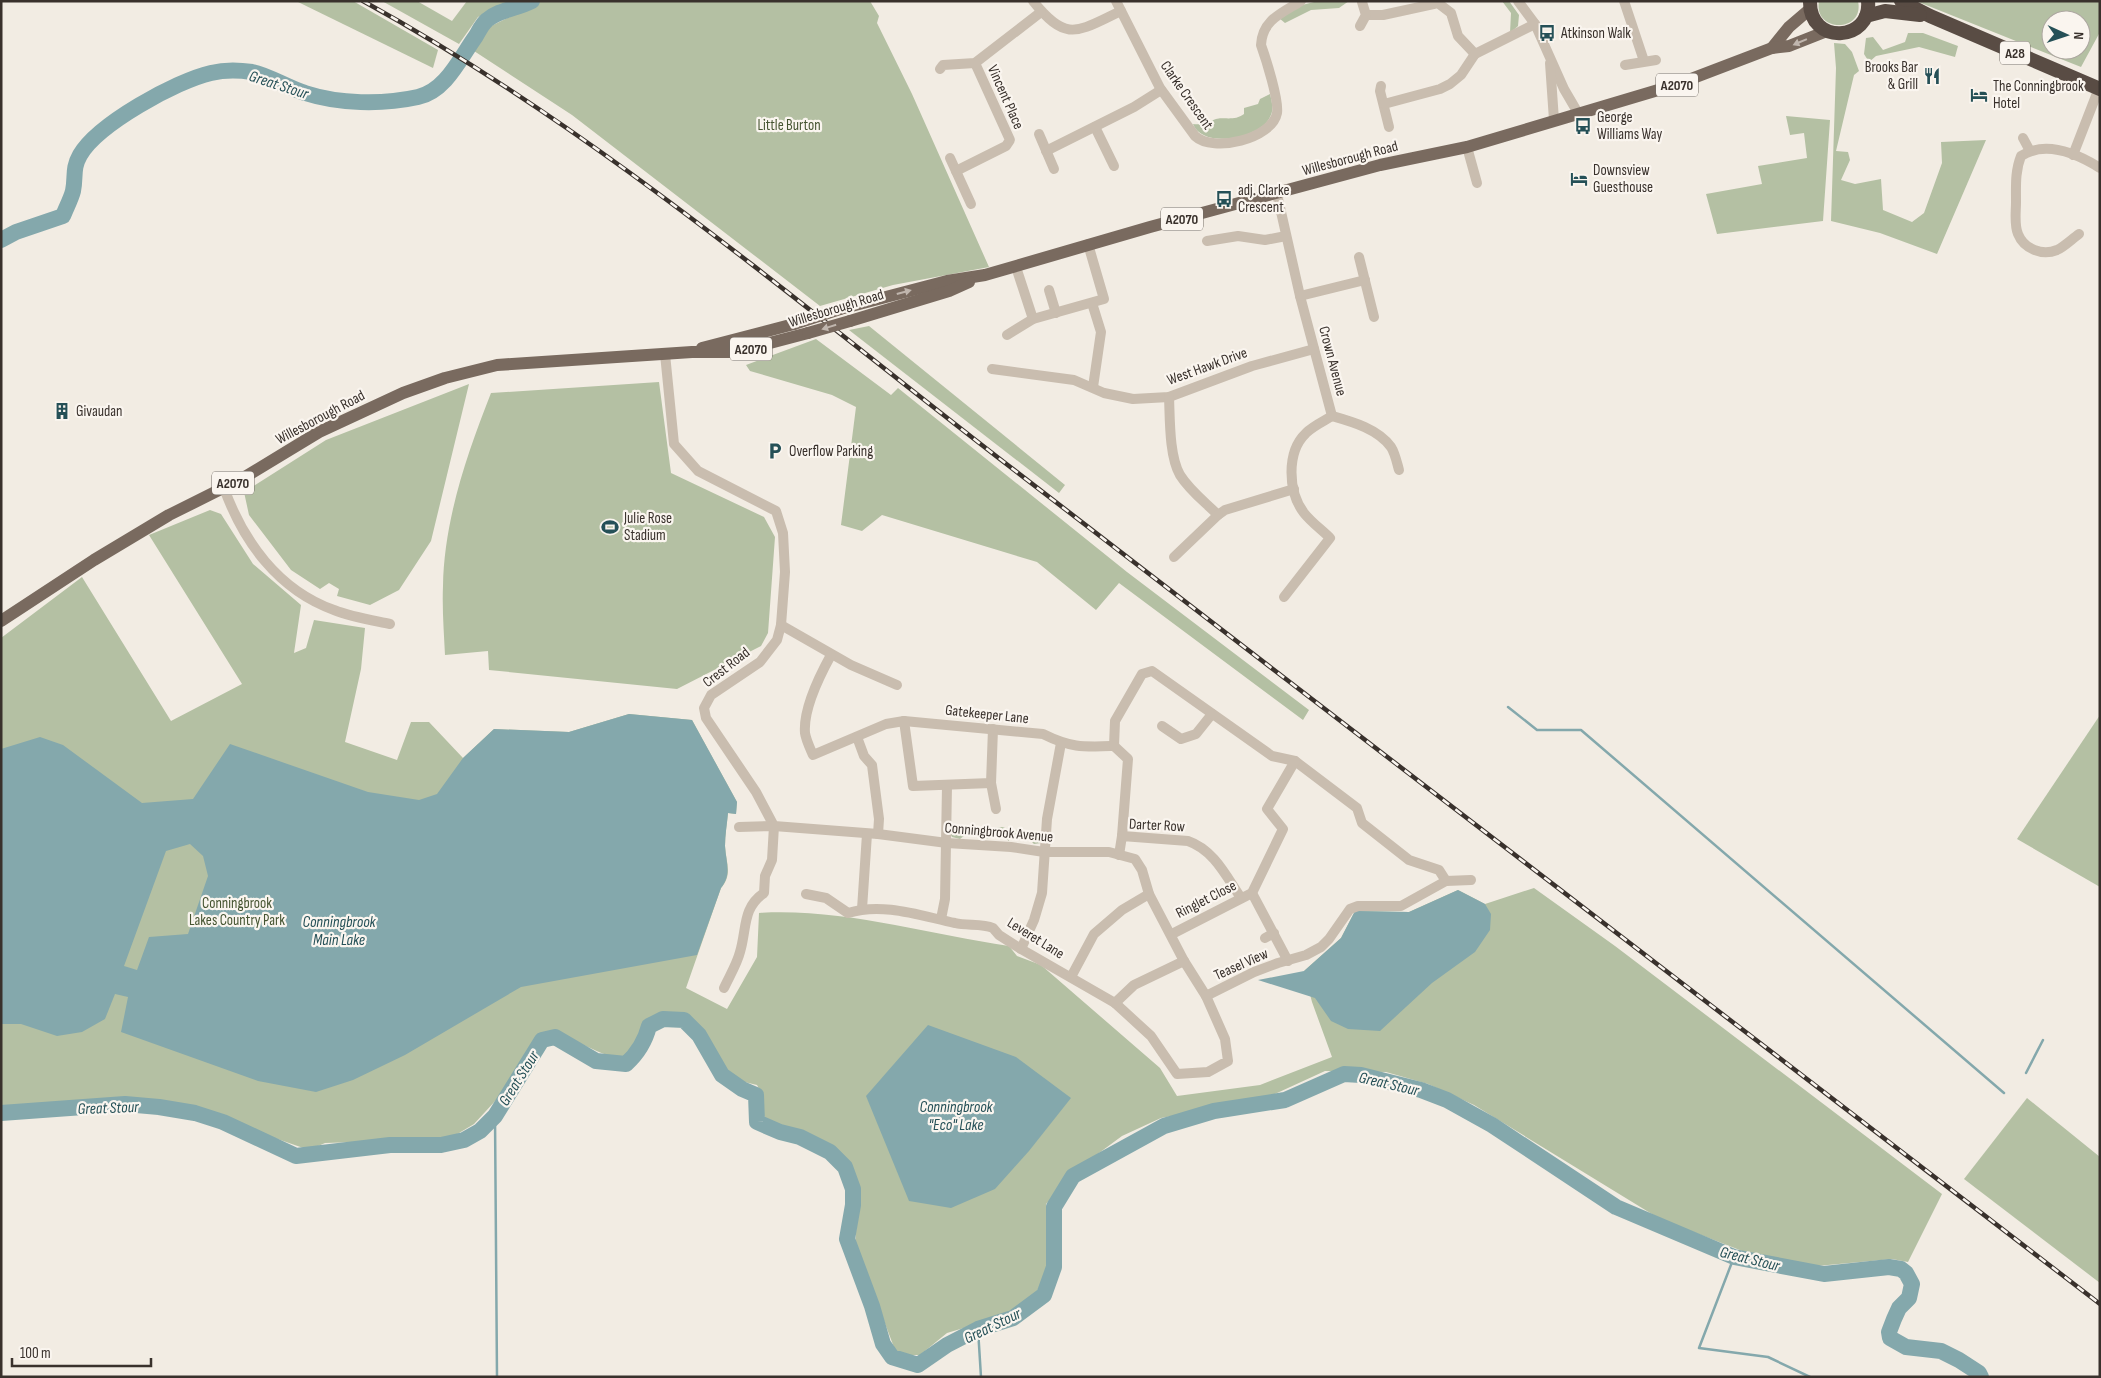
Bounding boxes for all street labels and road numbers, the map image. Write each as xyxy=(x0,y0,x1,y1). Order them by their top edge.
road number: A28 xyxy=(2000,42,2030,64)
street label: Clarke Crescent xyxy=(1156,57,1218,134)
street label: Vincent Place xyxy=(983,62,1028,132)
road number: A2070 xyxy=(1656,74,1698,96)
street label: Willesborough Road xyxy=(1300,137,1400,180)
road number: A2070 xyxy=(1161,208,1203,230)
street label: Willesborough Road xyxy=(786,285,886,332)
street label: Crown Avenue xyxy=(1314,324,1351,398)
road number: A2070 xyxy=(730,338,772,360)
street label: West Hawk Drive xyxy=(1164,343,1250,390)
street label: Willesborough Road xyxy=(272,386,368,449)
road number: A2070 xyxy=(212,472,254,494)
street label: Crest Road xyxy=(699,643,754,692)
street label: Gatekeeper Lane xyxy=(944,701,1030,728)
street label: Darter Row xyxy=(1128,815,1186,836)
street label: Conningbrook Avenue xyxy=(944,818,1054,847)
street label: Ringlet Close xyxy=(1173,876,1240,923)
street label: Leveret Lane xyxy=(1004,913,1068,963)
street label: Teasel View xyxy=(1211,944,1272,985)

